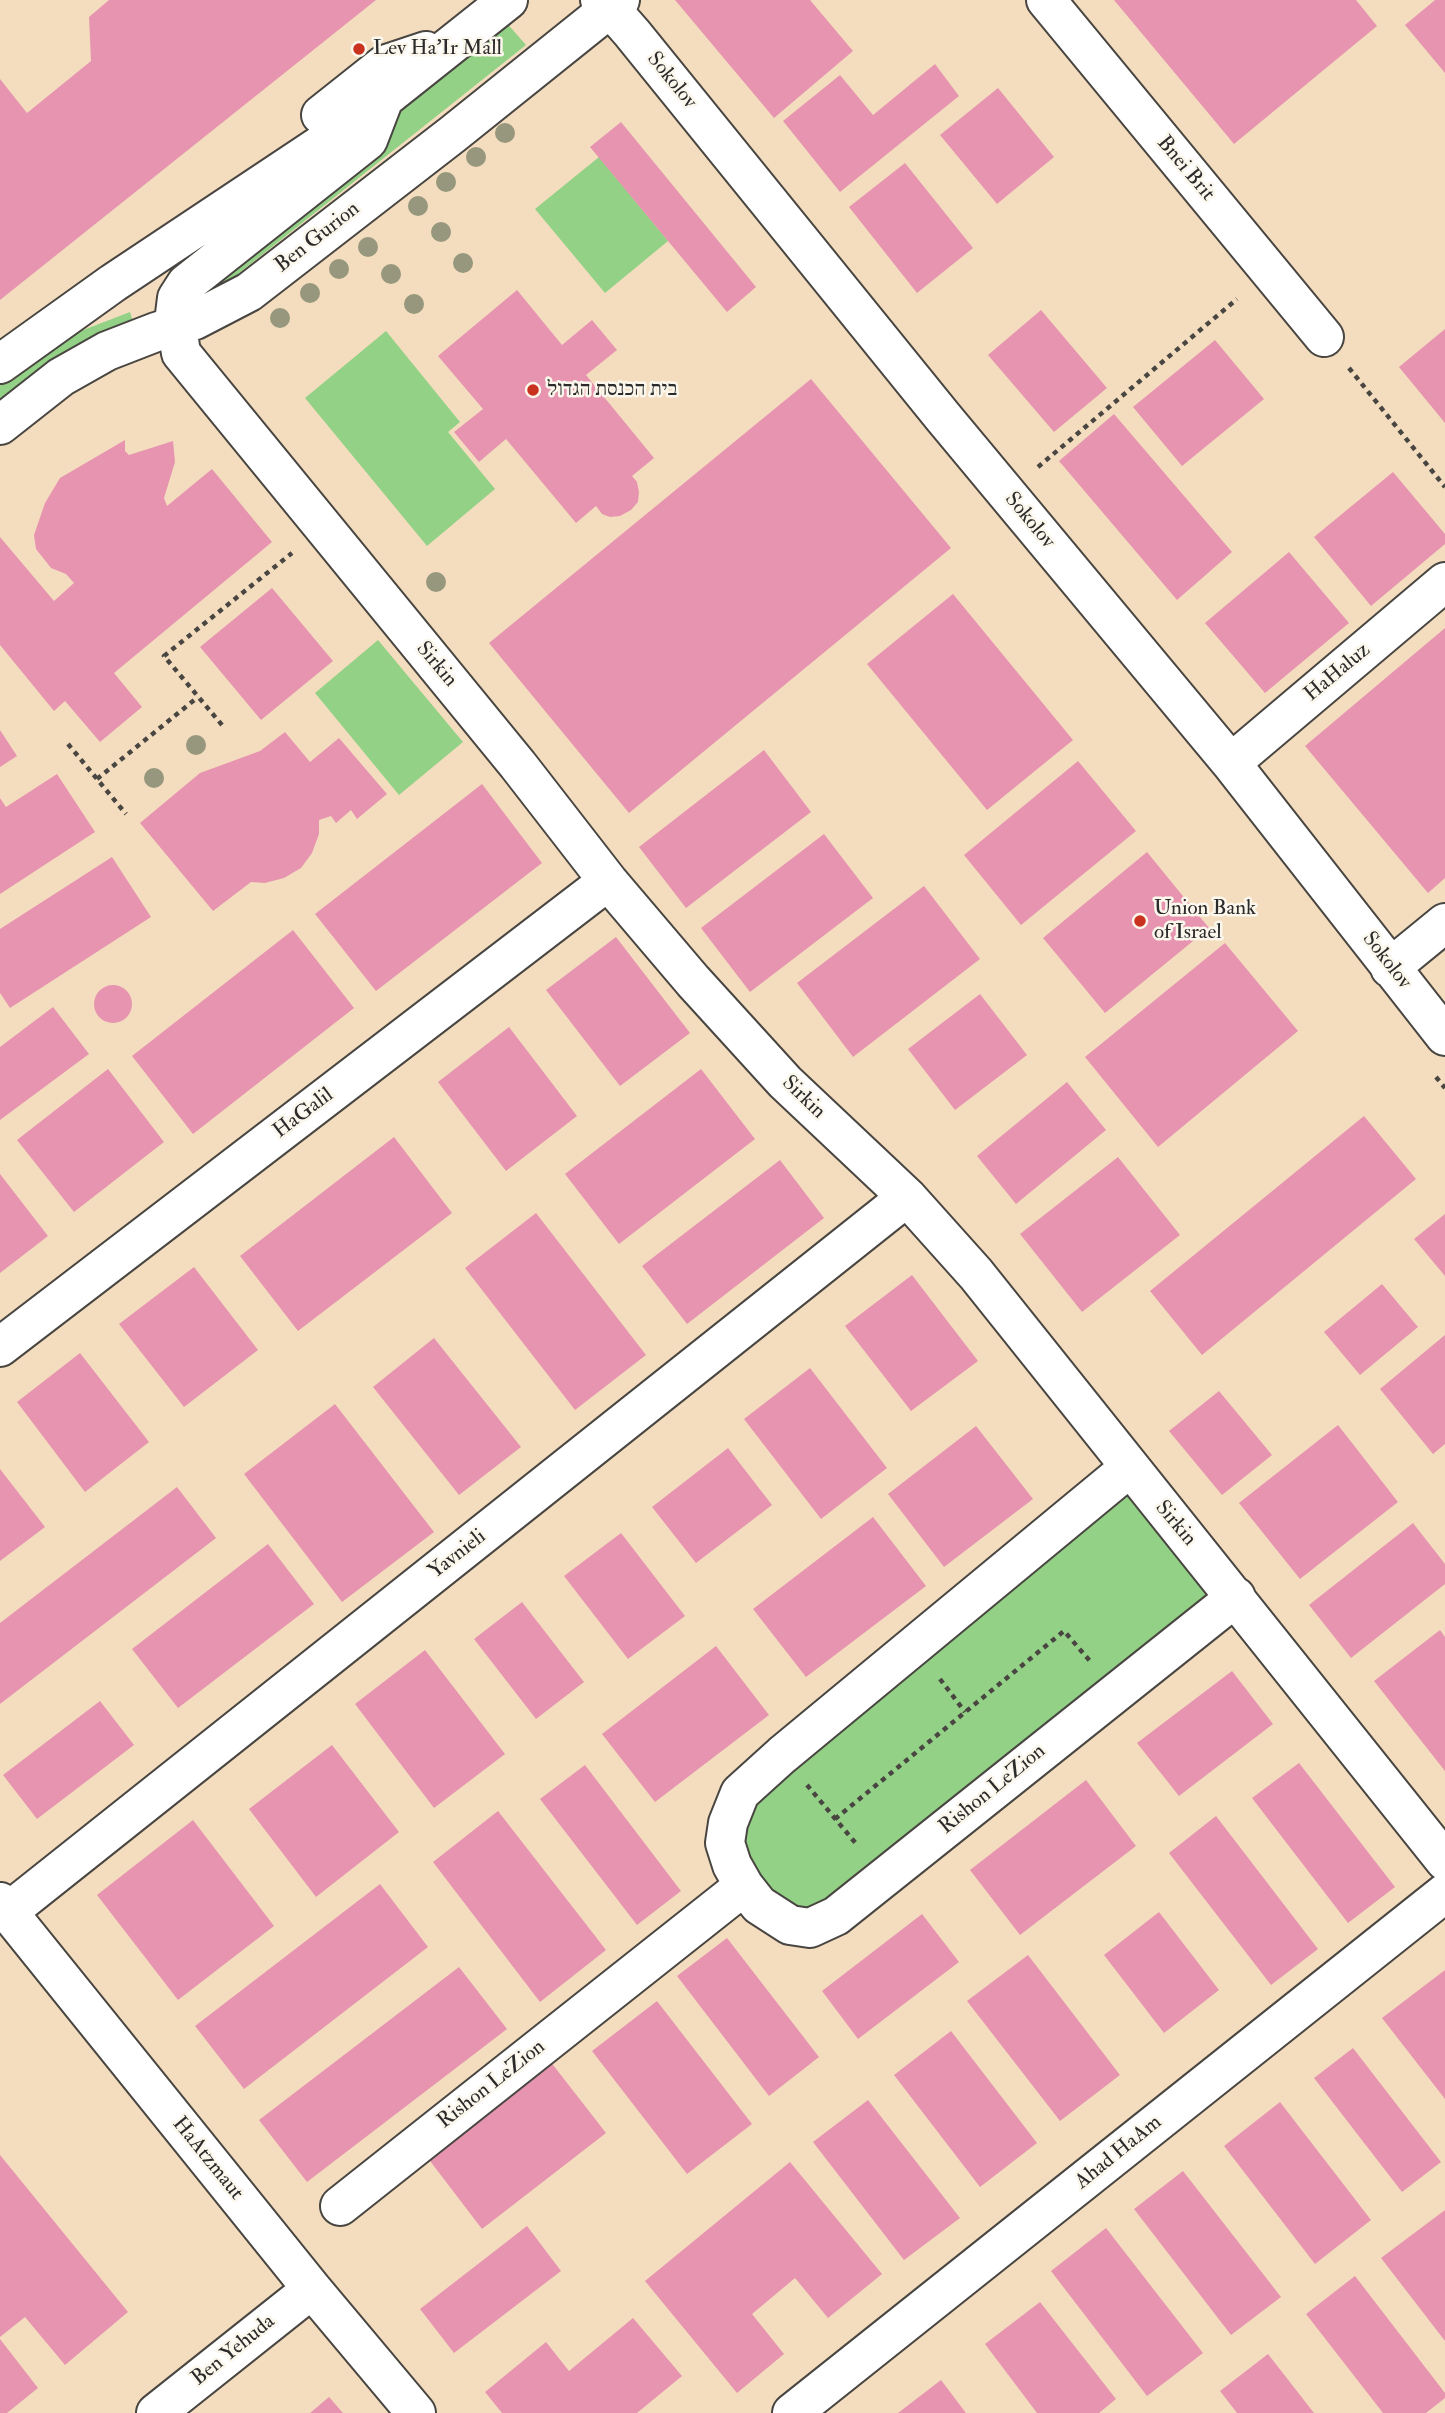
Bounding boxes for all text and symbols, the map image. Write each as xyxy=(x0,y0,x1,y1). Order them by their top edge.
place label: Lev Ha'Ir Mall xyxy=(373,36,502,62)
marker: Lev Ha'Ir Mall xyxy=(351,41,367,57)
street label: Sokolov xyxy=(641,48,701,114)
street label: Bnei Brit xyxy=(1151,131,1219,207)
street label: Ben Gurion xyxy=(271,197,365,279)
place label: בית הכנסת הגדול xyxy=(547,377,677,403)
marker: בית הכנסת הגדול xyxy=(525,382,541,398)
street label: Sokolov xyxy=(998,488,1060,554)
street label: Sirkin xyxy=(410,637,462,693)
street label: HaHaluz xyxy=(1300,638,1376,708)
place label: Union Bank of Israel xyxy=(1154,896,1256,946)
marker: Union Bank of Israel xyxy=(1132,913,1148,929)
street label: Sokolov xyxy=(1356,927,1416,995)
street label: Sirkin xyxy=(776,1071,830,1125)
street label: HaGalil xyxy=(269,1083,339,1145)
street label: Sirkin xyxy=(1149,1496,1201,1552)
street label: Yavnieli xyxy=(424,1525,492,1585)
street label: Rishon LeZion xyxy=(935,1739,1051,1841)
street label: Rishon LeZion xyxy=(433,2035,551,2135)
street label: Ahad HaAm xyxy=(1071,2111,1167,2195)
street label: HaAtzmaut xyxy=(166,2112,248,2206)
street label: Ben Yehuda xyxy=(187,2310,281,2392)

